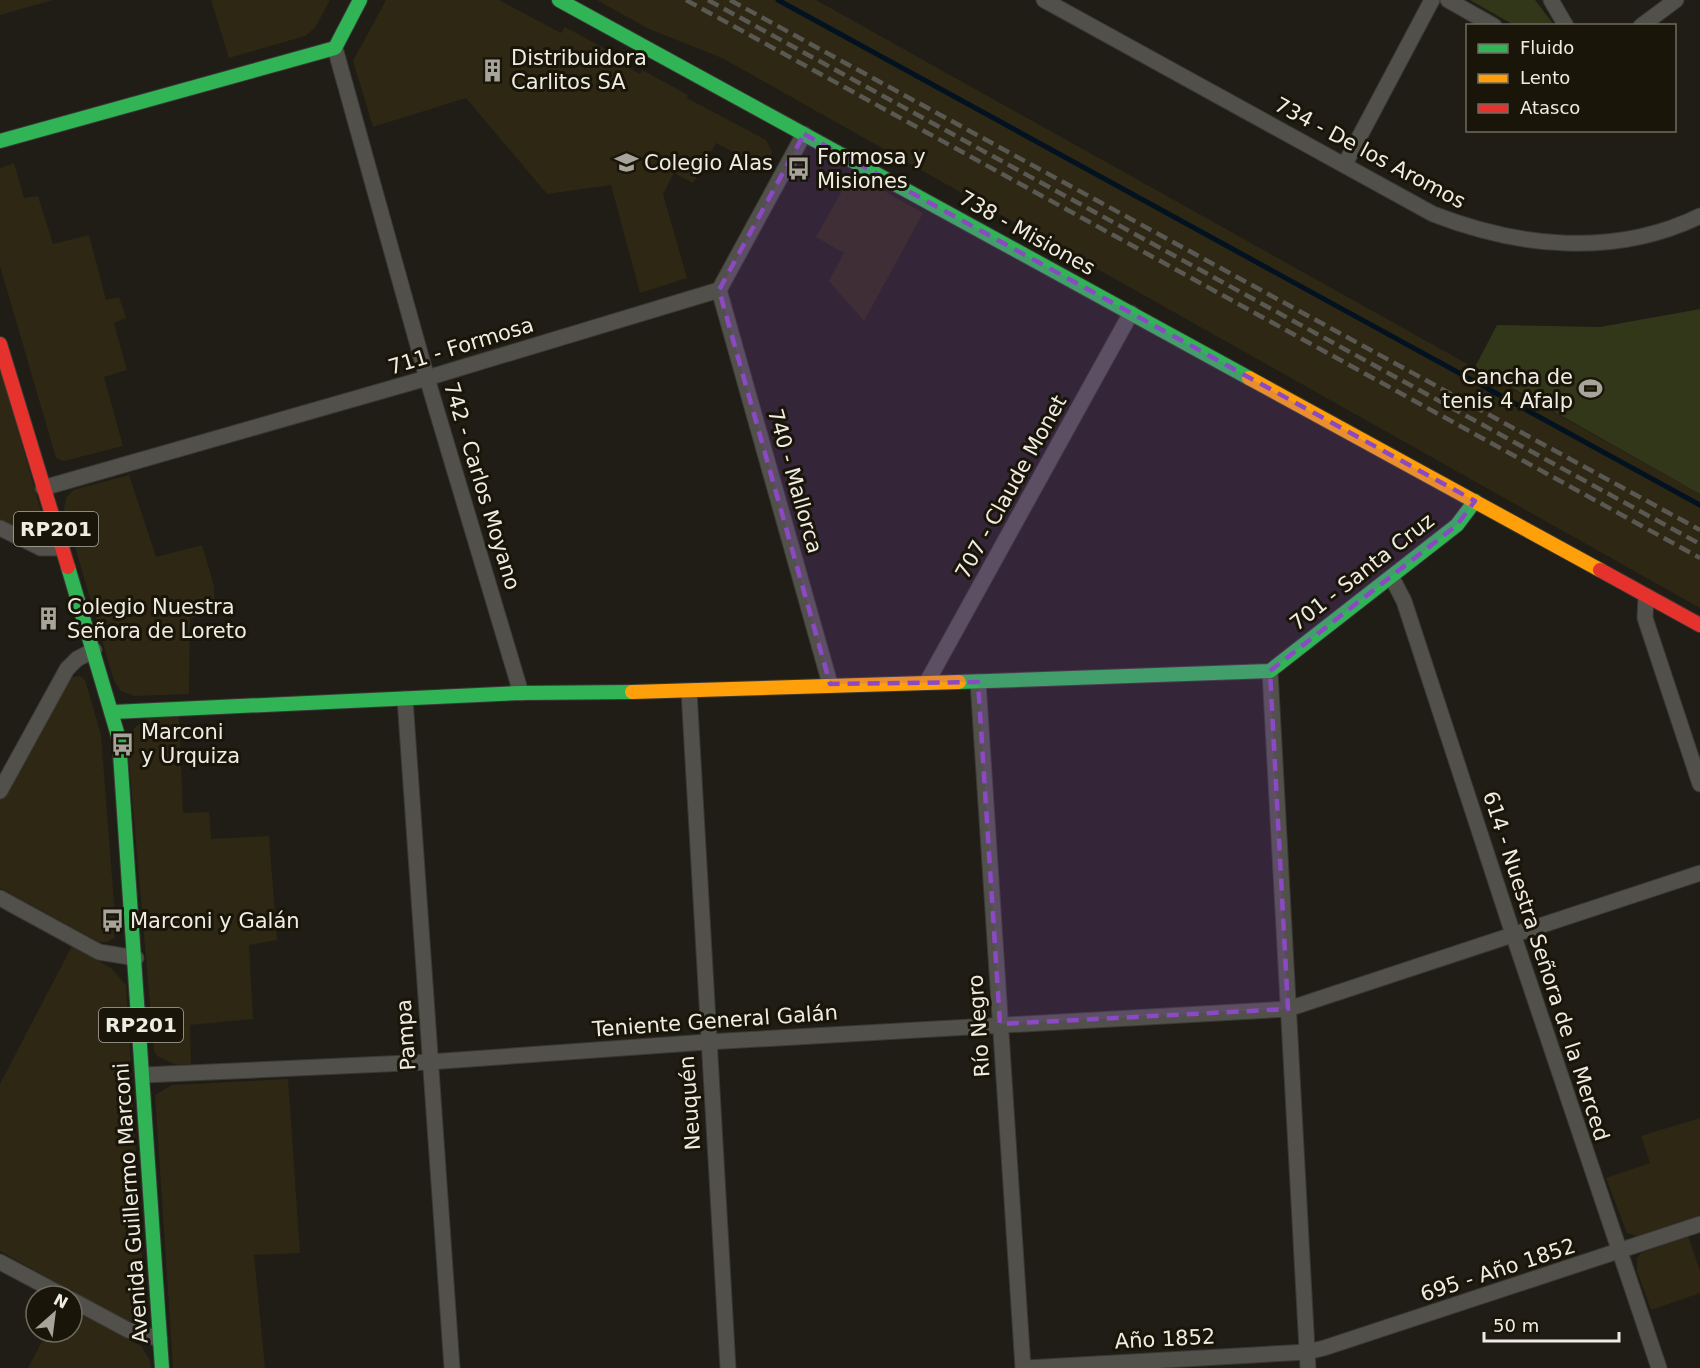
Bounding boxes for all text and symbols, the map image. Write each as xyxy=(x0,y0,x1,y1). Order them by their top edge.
legend xyxy=(1466,24,1676,132)
text: Fluido xyxy=(1520,37,1574,58)
place label: Distribuidora Carlitos SA xyxy=(511,46,647,94)
building icon: Distribuidora Carlitos SA xyxy=(480,57,506,83)
text: Lento xyxy=(1520,67,1570,88)
street label: 734 - De los Aromos xyxy=(1270,92,1470,214)
text: Atasco xyxy=(1520,97,1580,118)
place label: Formosa y Misiones xyxy=(817,145,926,193)
school or university icon: Colegio Alas xyxy=(613,150,639,176)
place label: Colegio Alas xyxy=(644,151,773,175)
bus stop icon: Formosa y Misiones xyxy=(786,156,812,182)
street label: 738 - Misiones xyxy=(955,186,1099,280)
street label: 711 - Formosa xyxy=(385,313,537,379)
place label: Cancha de tenis 4 Afalp xyxy=(1442,365,1573,413)
sports icon: Cancha de tenis 4 Afalp xyxy=(1578,376,1604,402)
street label: 742 - Carlos Moyano xyxy=(439,379,525,593)
street label: 707 - Claude Monet xyxy=(951,391,1071,583)
street label: 740 - Mallorca xyxy=(763,406,827,556)
street label: 701 - Santa Cruz xyxy=(1285,508,1439,636)
road number: RP201 xyxy=(14,512,98,546)
place label: Colegio Nuestra Señora de Loreto xyxy=(67,595,247,643)
building icon: Colegio Nuestra Señora de Loreto xyxy=(36,606,62,632)
place label: Marconi y Urquiza xyxy=(141,720,240,768)
bus stop icon: Marconi y Urquiza xyxy=(110,731,136,757)
street label: 614 - Nuestra Señora de la Merced xyxy=(1478,788,1614,1144)
bus stop icon: Marconi y Galán xyxy=(99,908,125,934)
place label: Marconi y Galán xyxy=(130,909,300,933)
street label: Río Negro xyxy=(963,974,995,1078)
street label: Pampa xyxy=(392,999,420,1071)
street label: Teniente General Galán xyxy=(590,1000,839,1042)
road number: RP201 xyxy=(99,1008,183,1042)
street label: Neuquén xyxy=(675,1055,705,1151)
street label: Avenida Guillermo Marconi xyxy=(109,1062,153,1344)
street label: 695 - Año 1852 xyxy=(1417,1234,1579,1306)
north arrow xyxy=(24,1284,84,1344)
text: N xyxy=(50,1290,71,1313)
scale bar xyxy=(1484,1305,1619,1343)
text: 50 m xyxy=(1493,1315,1539,1336)
street label: Año 1852 xyxy=(1114,1324,1216,1354)

